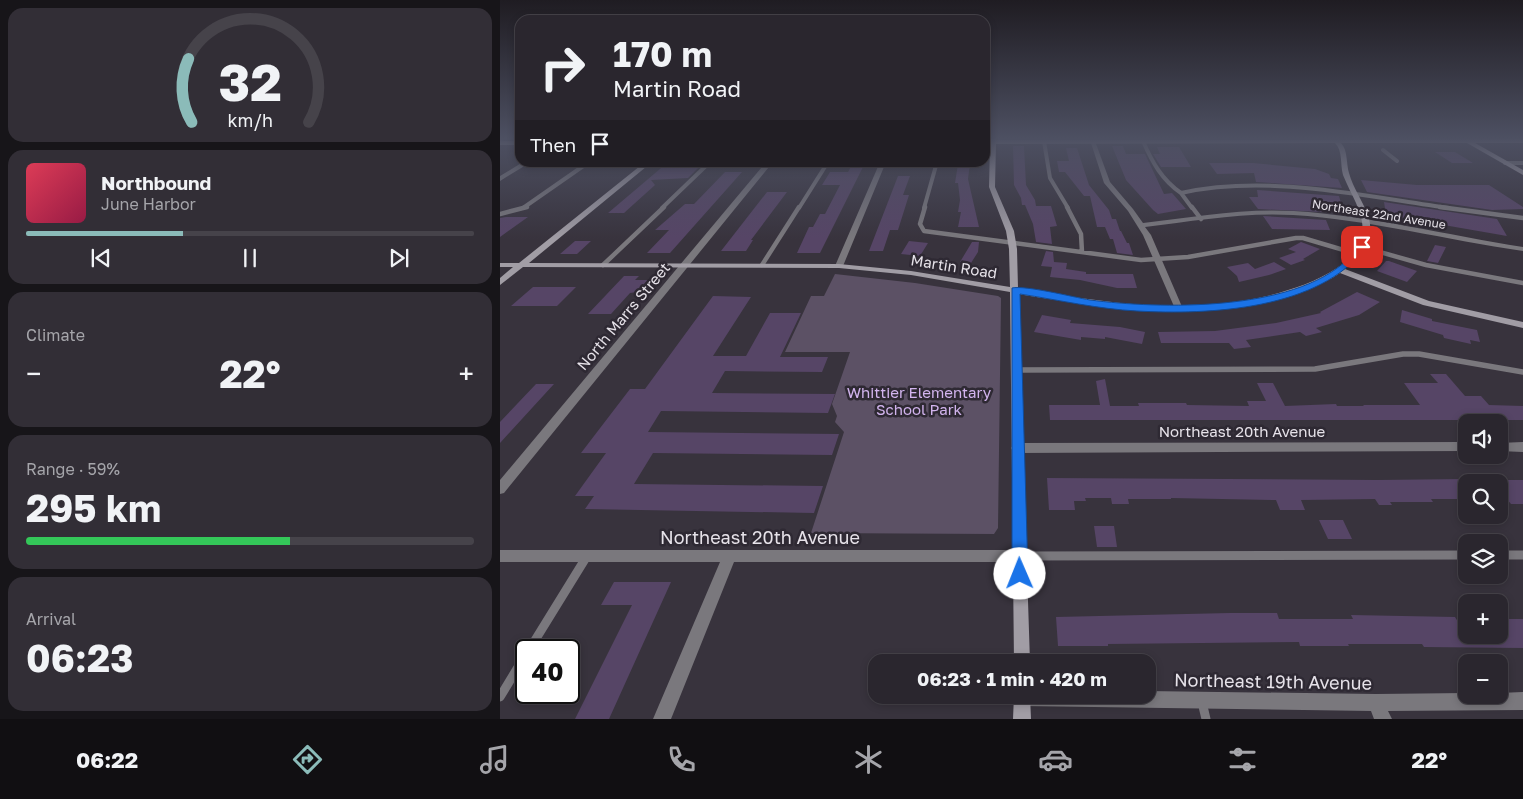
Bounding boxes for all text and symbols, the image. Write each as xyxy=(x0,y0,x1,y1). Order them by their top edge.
text: 170 m xyxy=(613,33,712,75)
icon: right xyxy=(530,35,595,100)
text: 32 xyxy=(218,50,282,112)
text: Martin Road xyxy=(613,75,741,102)
text: km/h xyxy=(227,109,273,131)
icon: arrive xyxy=(586,130,614,158)
text: Then xyxy=(530,133,576,156)
text: Northbound xyxy=(101,171,211,194)
text: June Harbor xyxy=(101,194,196,214)
street label: Northeast 22nd Avenue xyxy=(1311,196,1447,232)
pin xyxy=(1341,226,1383,268)
icon: arrive xyxy=(1348,233,1376,261)
icon: previous xyxy=(87,244,115,272)
icon: pause xyxy=(236,244,264,272)
icon: next xyxy=(385,244,413,272)
street label: Martin Road xyxy=(909,250,999,282)
street label: North Marrs Street xyxy=(573,259,673,373)
text: Climate xyxy=(26,325,85,345)
text: 22° xyxy=(219,351,281,396)
text: − xyxy=(26,357,41,390)
text: + xyxy=(459,357,474,390)
park label: Whittier Elementary School Park xyxy=(847,383,992,418)
map controls xyxy=(1458,414,1508,704)
button: sound xyxy=(1458,414,1508,464)
street label: Northeast 20th Avenue xyxy=(1159,422,1326,440)
text: Range · 59% xyxy=(26,459,120,479)
button: search xyxy=(1458,474,1508,524)
text: 295 km xyxy=(26,485,161,530)
street label: Northeast 20th Avenue xyxy=(660,526,860,548)
button: layers xyxy=(1458,534,1508,584)
position arrow xyxy=(993,547,1045,599)
button: + xyxy=(1458,594,1508,644)
text: Arrival xyxy=(26,609,76,629)
text: 06:23 xyxy=(26,635,133,680)
speed limit sign: 40 xyxy=(515,639,580,704)
button: − xyxy=(1458,654,1508,704)
text: 06:23 · 1 min · 420 m xyxy=(917,667,1107,690)
street label: Northeast 19th Avenue xyxy=(1174,668,1372,694)
icon: directions xyxy=(290,742,325,777)
icon: music xyxy=(477,742,512,777)
icon: phone xyxy=(664,742,699,777)
icon: climate xyxy=(851,742,886,777)
icon: car xyxy=(1038,742,1073,777)
icon: filters xyxy=(1225,742,1260,777)
text: 06:22 xyxy=(76,746,138,773)
text: 22° xyxy=(1412,746,1447,773)

